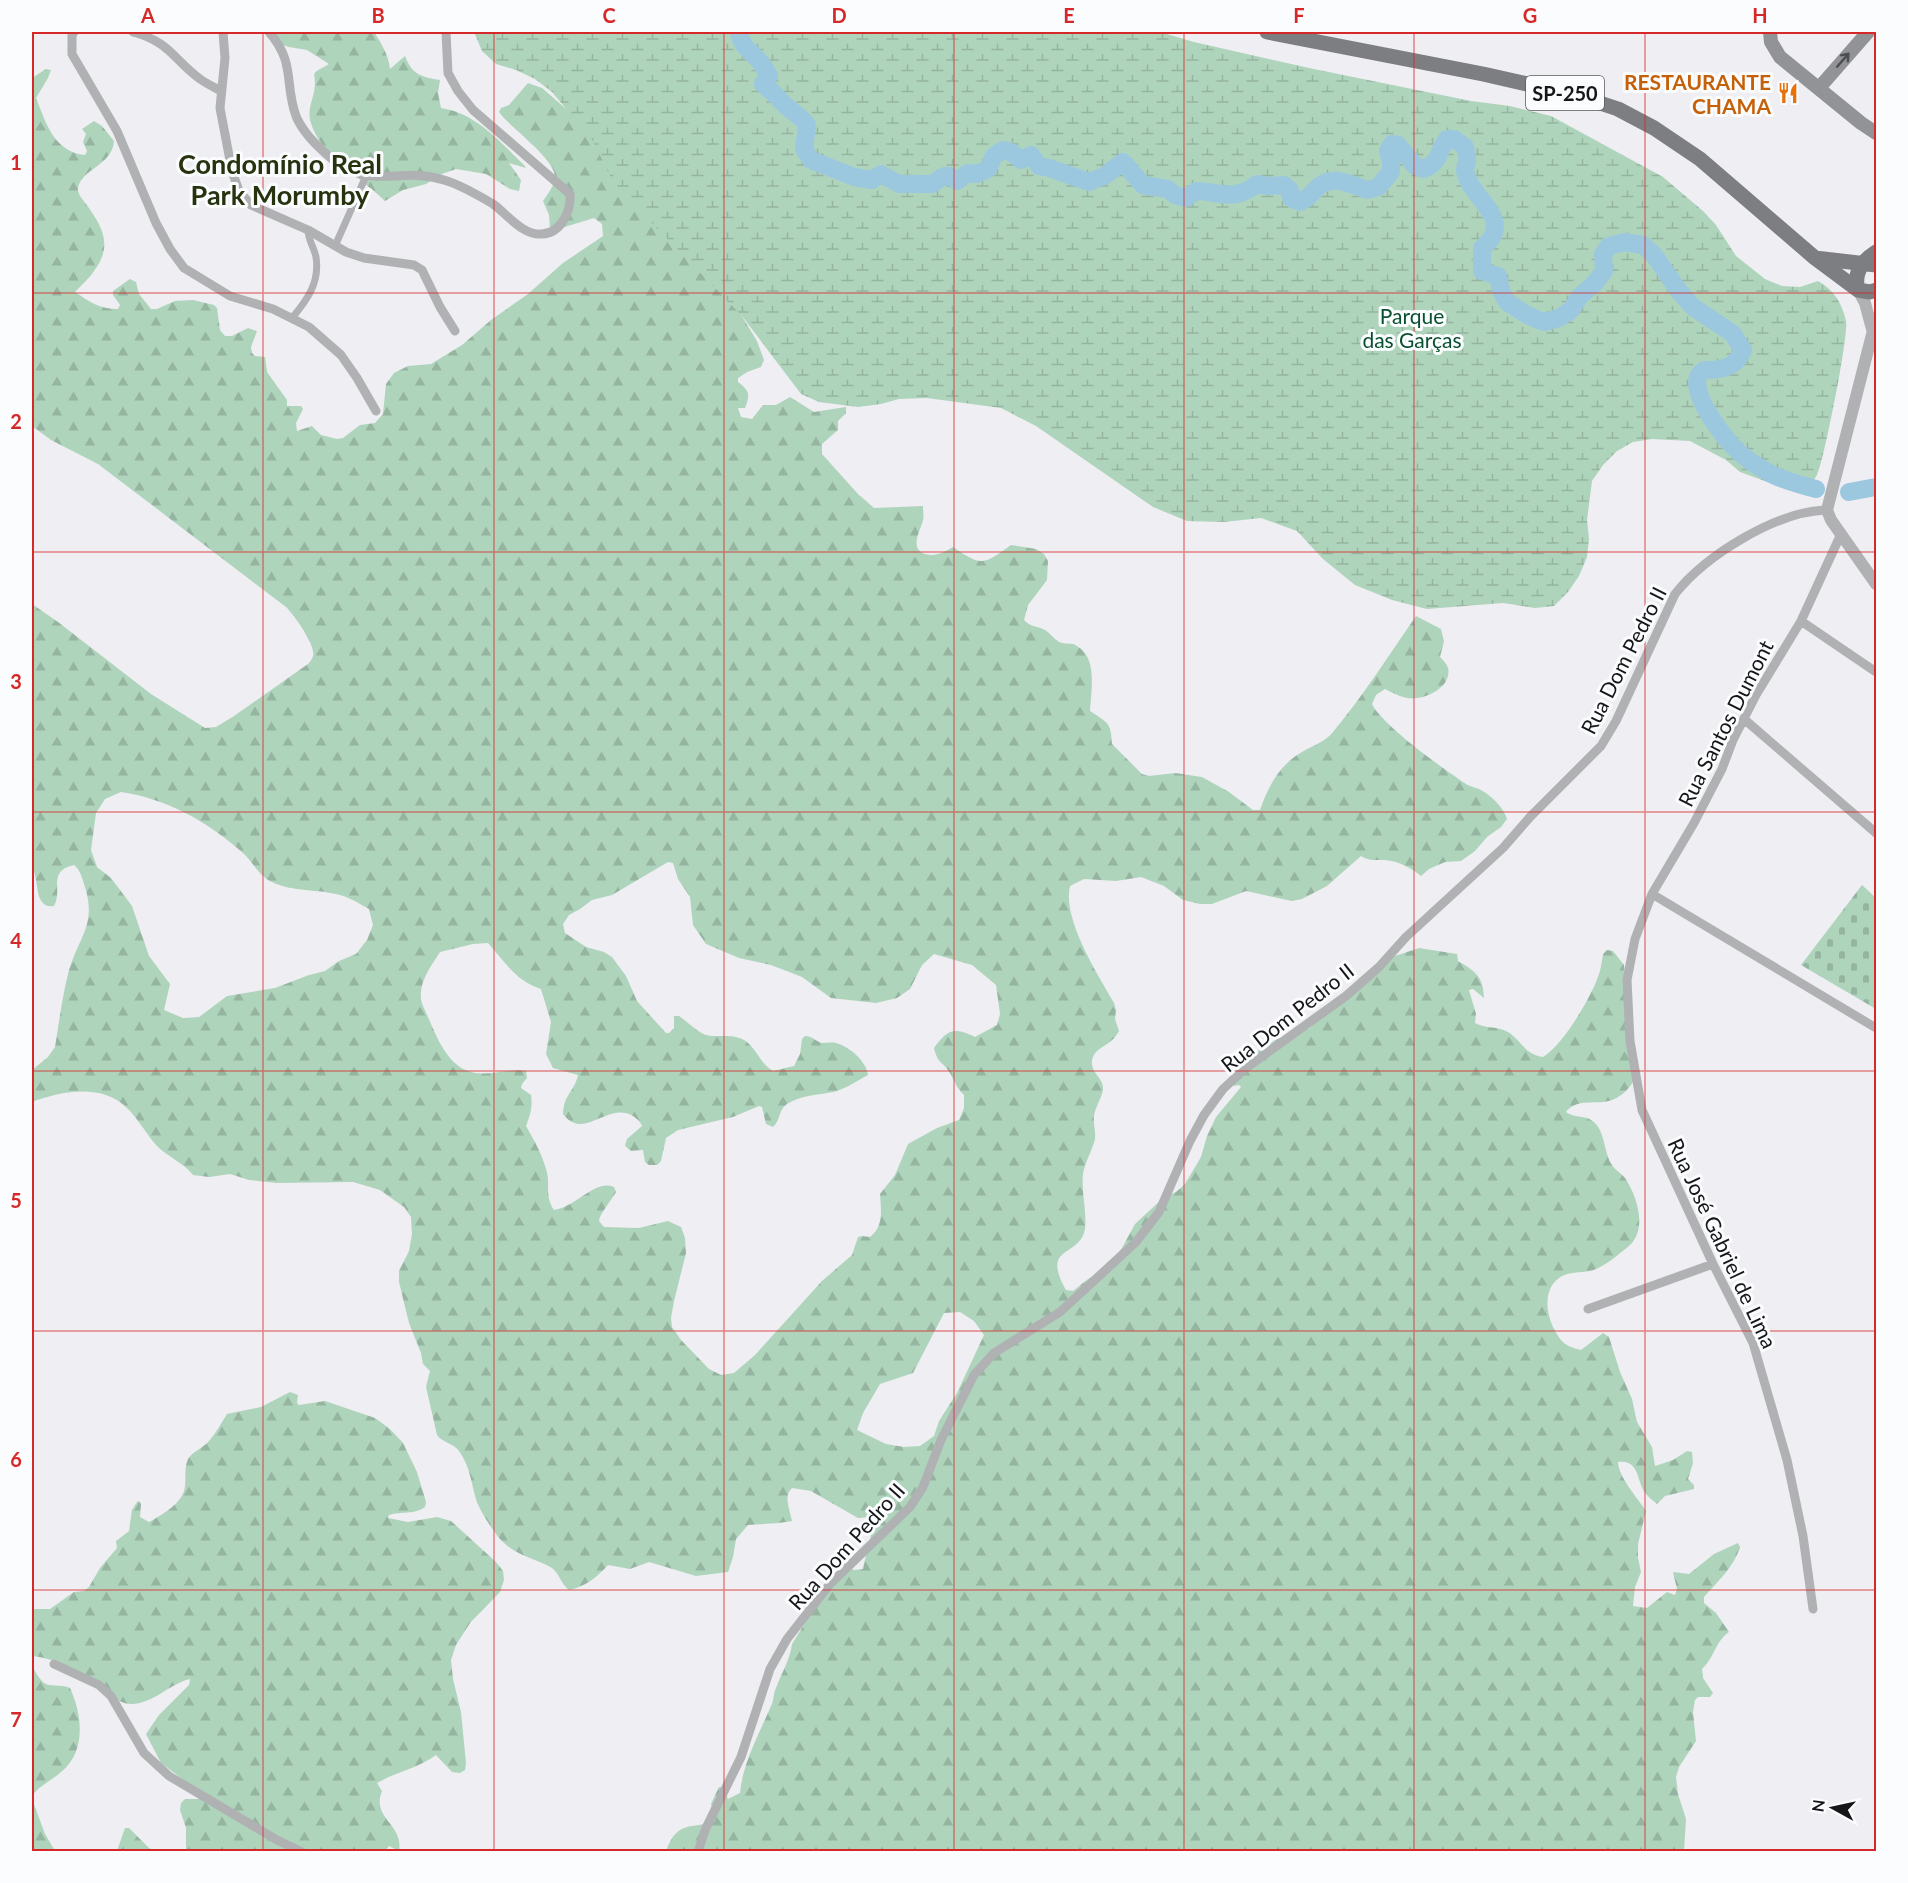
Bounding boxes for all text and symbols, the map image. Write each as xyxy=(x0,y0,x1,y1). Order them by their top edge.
text: A xyxy=(140,3,155,27)
text: B xyxy=(371,3,385,27)
text: C xyxy=(602,3,616,27)
text: D xyxy=(831,3,847,27)
text: E xyxy=(1063,3,1075,27)
text: F xyxy=(1293,3,1305,27)
text: G xyxy=(1523,3,1537,27)
text: H xyxy=(1752,3,1768,27)
one-way arrow xyxy=(1836,53,1850,68)
place label: RESTAURANTE CHAMA xyxy=(1624,69,1771,118)
road number: SP-250 xyxy=(1526,76,1604,110)
restaurant icon: RESTAURANTE CHAMA xyxy=(1776,81,1800,105)
district label: Condomínio Real Park Morumby xyxy=(178,147,382,211)
text: 1 xyxy=(10,150,22,174)
park label: Parque das Garças xyxy=(1362,303,1462,352)
text: 2 xyxy=(10,409,22,433)
street label: Rua Dom Pedro II xyxy=(1575,582,1671,738)
street label: Rua Santos Dumont xyxy=(1672,635,1778,810)
text: 3 xyxy=(10,669,22,693)
text: 4 xyxy=(10,928,22,952)
street label: Rua Dom Pedro II xyxy=(1216,957,1358,1077)
street label: Rua José Gabriel de Lima xyxy=(1663,1134,1783,1352)
text: 5 xyxy=(10,1188,22,1212)
text: 6 xyxy=(10,1447,22,1471)
street label: Rua Dom Pedro II xyxy=(783,1478,909,1614)
text: 7 xyxy=(10,1707,22,1731)
north arrow xyxy=(1803,1778,1863,1838)
text: N xyxy=(1807,1798,1828,1813)

